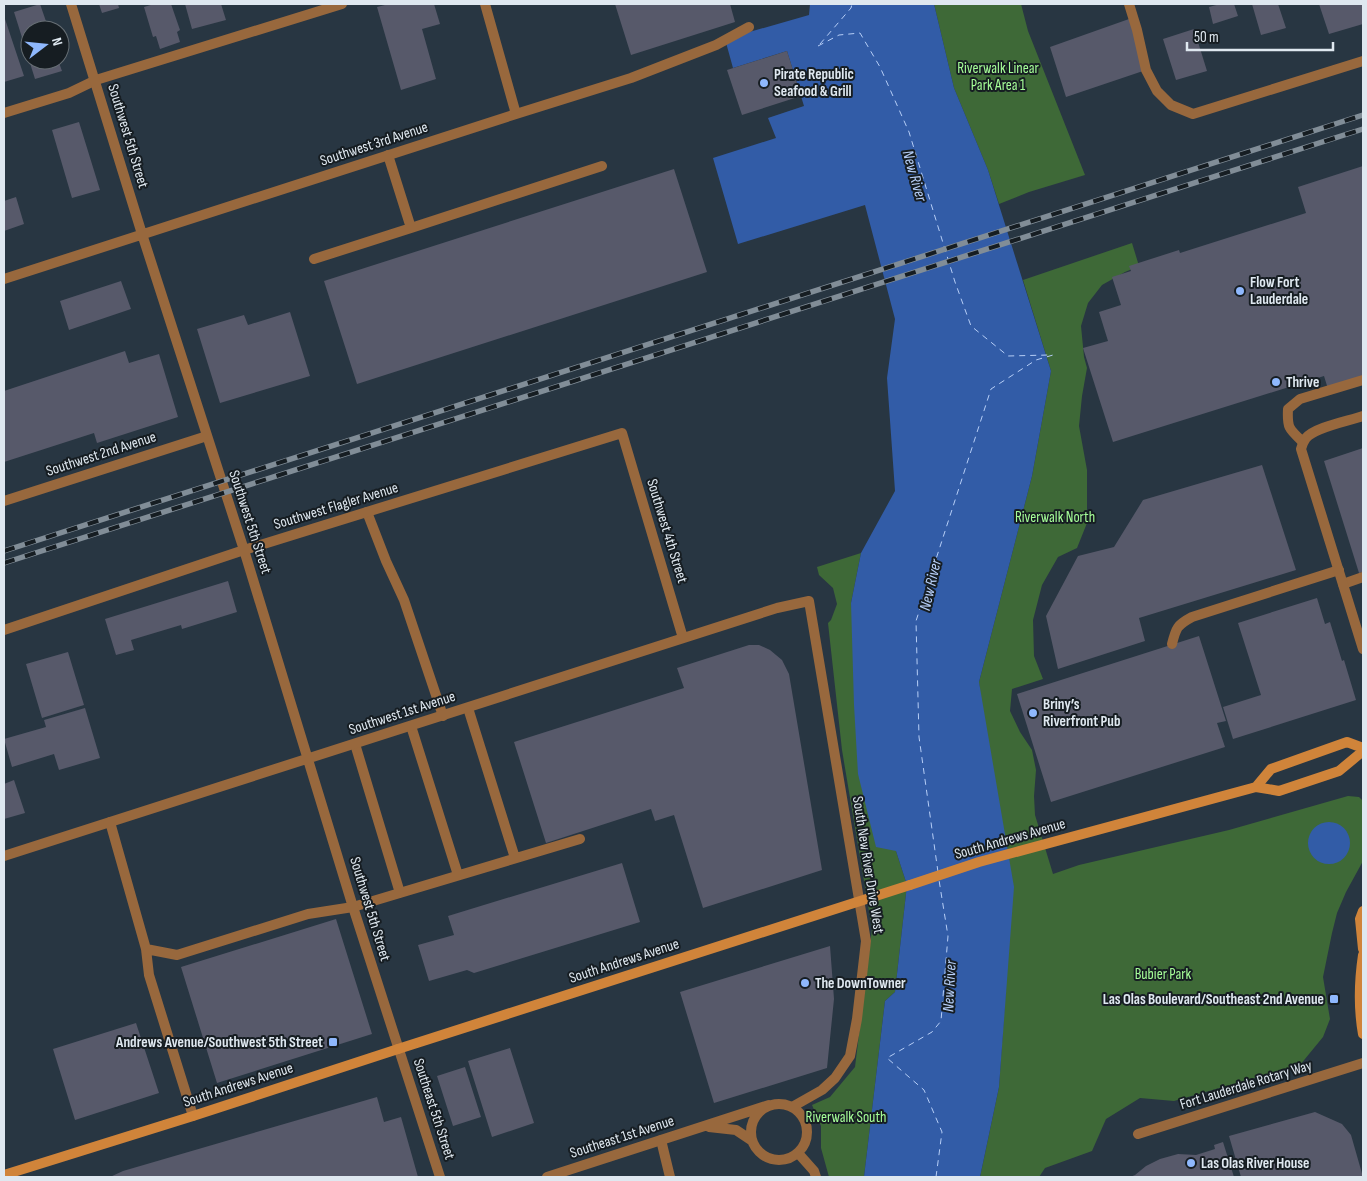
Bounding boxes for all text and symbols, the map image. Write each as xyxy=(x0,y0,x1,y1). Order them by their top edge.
north arrow xyxy=(20,20,70,70)
scale bar xyxy=(1187,20,1333,52)
text: 50 m xyxy=(1194,28,1219,47)
text: N xyxy=(48,36,66,47)
park label: Riverwalk Linear Park Area 1 xyxy=(957,59,1040,95)
place label: Pirate Republic Seafood & Grill xyxy=(774,65,854,101)
marker: Pirate Republic Seafood & Grill xyxy=(758,77,770,89)
street label: Southwest 5th Street xyxy=(103,82,153,191)
street label: Southwest 3rd Avenue xyxy=(318,118,430,170)
water label: New River xyxy=(898,148,930,204)
place label: Flow Fort Lauderdale xyxy=(1250,273,1308,309)
marker: Flow Fort Lauderdale xyxy=(1234,285,1246,297)
place label: Thrive xyxy=(1286,373,1319,392)
marker: Thrive xyxy=(1270,376,1282,388)
street label: Southwest 2nd Avenue xyxy=(44,427,158,481)
street label: Southwest 5th Street xyxy=(224,468,276,577)
street label: Southwest 4th Street xyxy=(642,477,692,586)
street label: Southwest Flagler Avenue xyxy=(272,478,400,534)
park label: Riverwalk North xyxy=(1015,508,1095,527)
water label: New River xyxy=(916,557,946,613)
street label: Southwest 1st Avenue xyxy=(346,687,458,739)
place label: Briny’s Riverfront Pub xyxy=(1043,695,1120,731)
marker: Briny’s Riverfront Pub xyxy=(1027,707,1039,719)
street label: South New River Drive West xyxy=(848,795,888,936)
street label: South Andrews Avenue xyxy=(952,814,1068,864)
street label: Southwest 5th Street xyxy=(345,855,395,964)
street label: South Andrews Avenue xyxy=(567,934,681,988)
water label: New River xyxy=(939,959,961,1013)
park label: Bubier Park xyxy=(1135,965,1192,984)
place label: The DownTowner xyxy=(815,974,906,993)
marker: The DownTowner xyxy=(799,977,811,989)
place label: Las Olas Boulevard/Southeast 2nd Avenue xyxy=(1103,990,1324,1009)
marker: Las Olas Boulevard/Southeast 2nd Avenue xyxy=(1328,993,1340,1005)
place label: Andrews Avenue/Southwest 5th Street xyxy=(115,1033,323,1052)
marker: Andrews Avenue/Southwest 5th Street xyxy=(327,1036,339,1048)
street label: Southeast 5th Street xyxy=(409,1056,459,1162)
street label: Fort Lauderdale Rotary Way xyxy=(1178,1056,1314,1114)
street label: South Andrews Avenue xyxy=(181,1058,295,1112)
park label: Riverwalk South xyxy=(806,1108,886,1127)
street label: Southeast 1st Avenue xyxy=(568,1111,676,1163)
place label: Las Olas River House xyxy=(1201,1154,1310,1173)
marker: Las Olas River House xyxy=(1185,1157,1197,1169)

